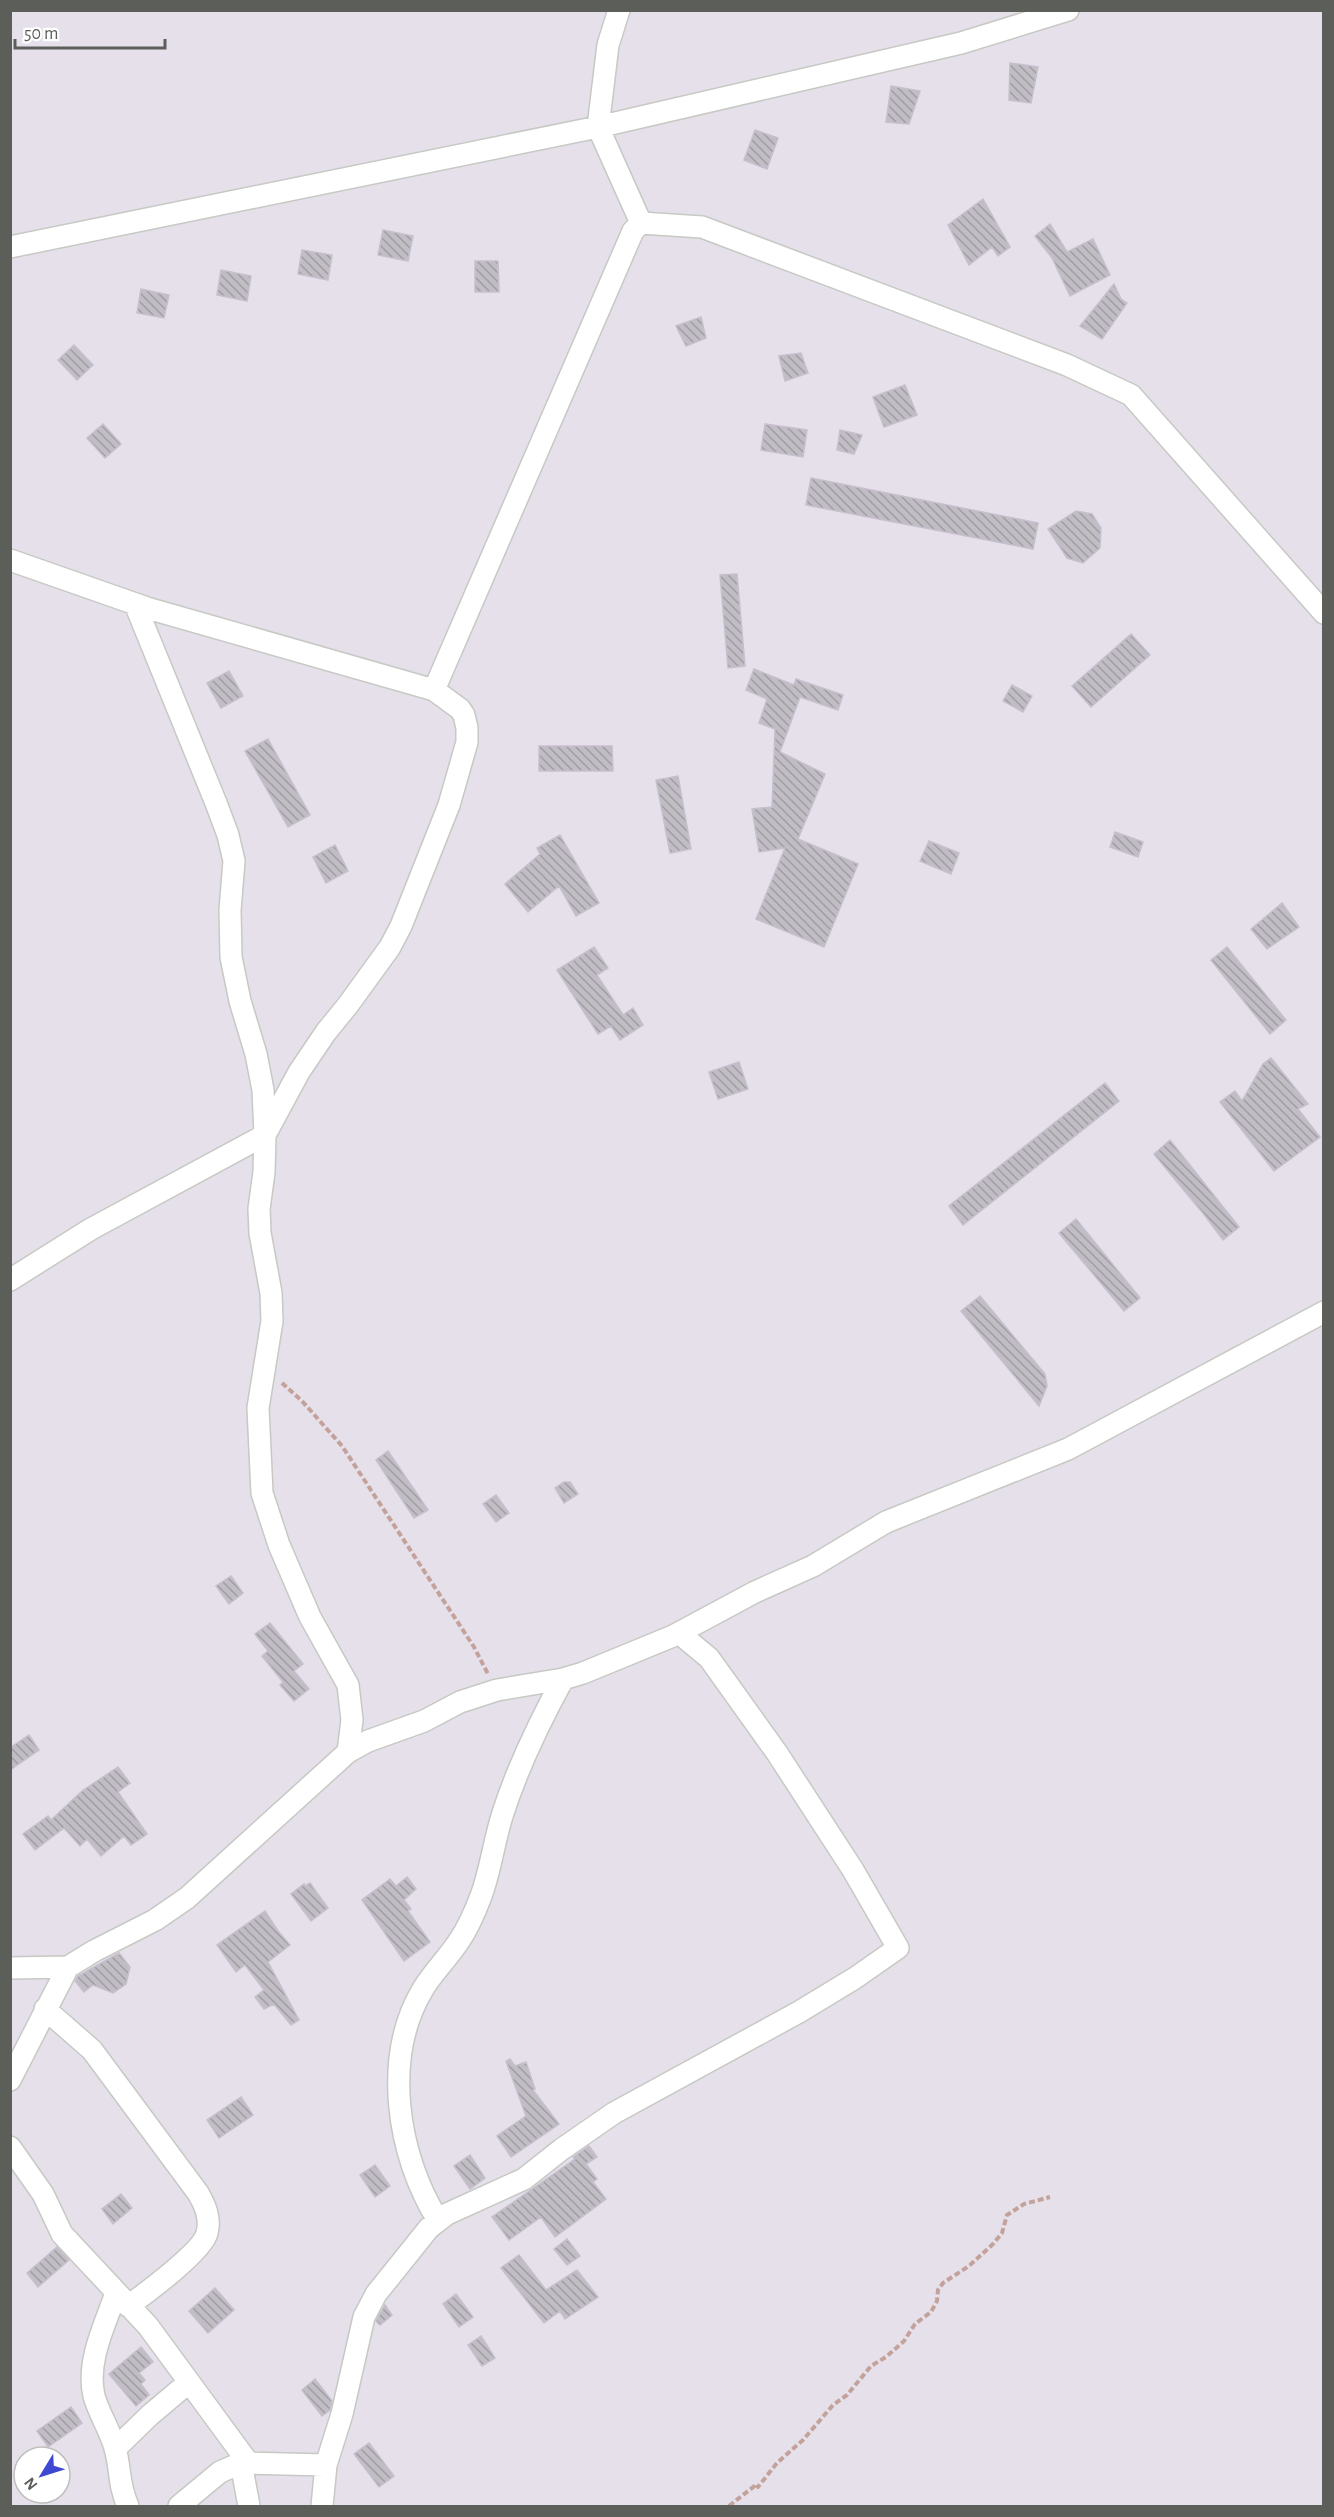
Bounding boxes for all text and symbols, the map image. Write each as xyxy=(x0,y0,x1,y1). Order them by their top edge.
scale bar xyxy=(15,12,165,50)
text: 50 m xyxy=(24,25,58,43)
north arrow xyxy=(12,2445,72,2505)
text: N xyxy=(21,2474,41,2493)

